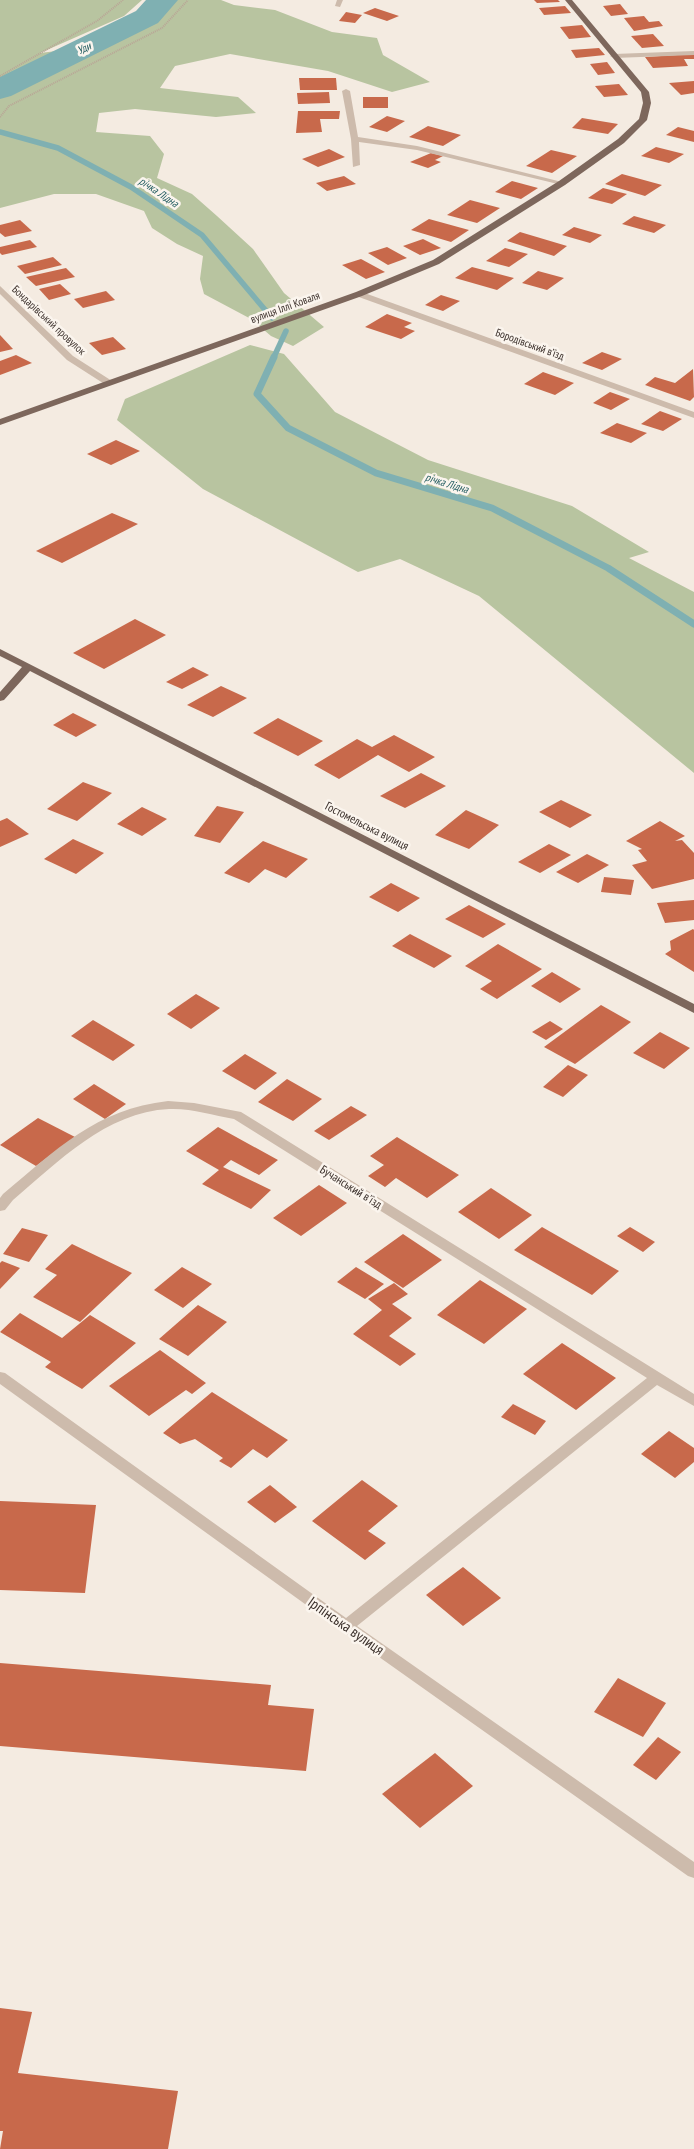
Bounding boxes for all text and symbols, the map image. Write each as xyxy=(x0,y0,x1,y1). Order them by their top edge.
water label: Уди xyxy=(75,38,94,57)
water label: річка Лідна xyxy=(137,174,182,211)
street label: Бондарівський провулок xyxy=(9,282,89,358)
street label: вулиця Іллі Коваля xyxy=(248,288,322,326)
street label: Бородівський в’їзд xyxy=(494,325,566,363)
water label: річка Лідна xyxy=(424,470,471,496)
street label: Гостомельська вулиця xyxy=(323,798,412,853)
street label: Бучанський в'їзд xyxy=(317,1162,386,1212)
street label: Ірпінська вулиця xyxy=(304,1592,388,1659)

